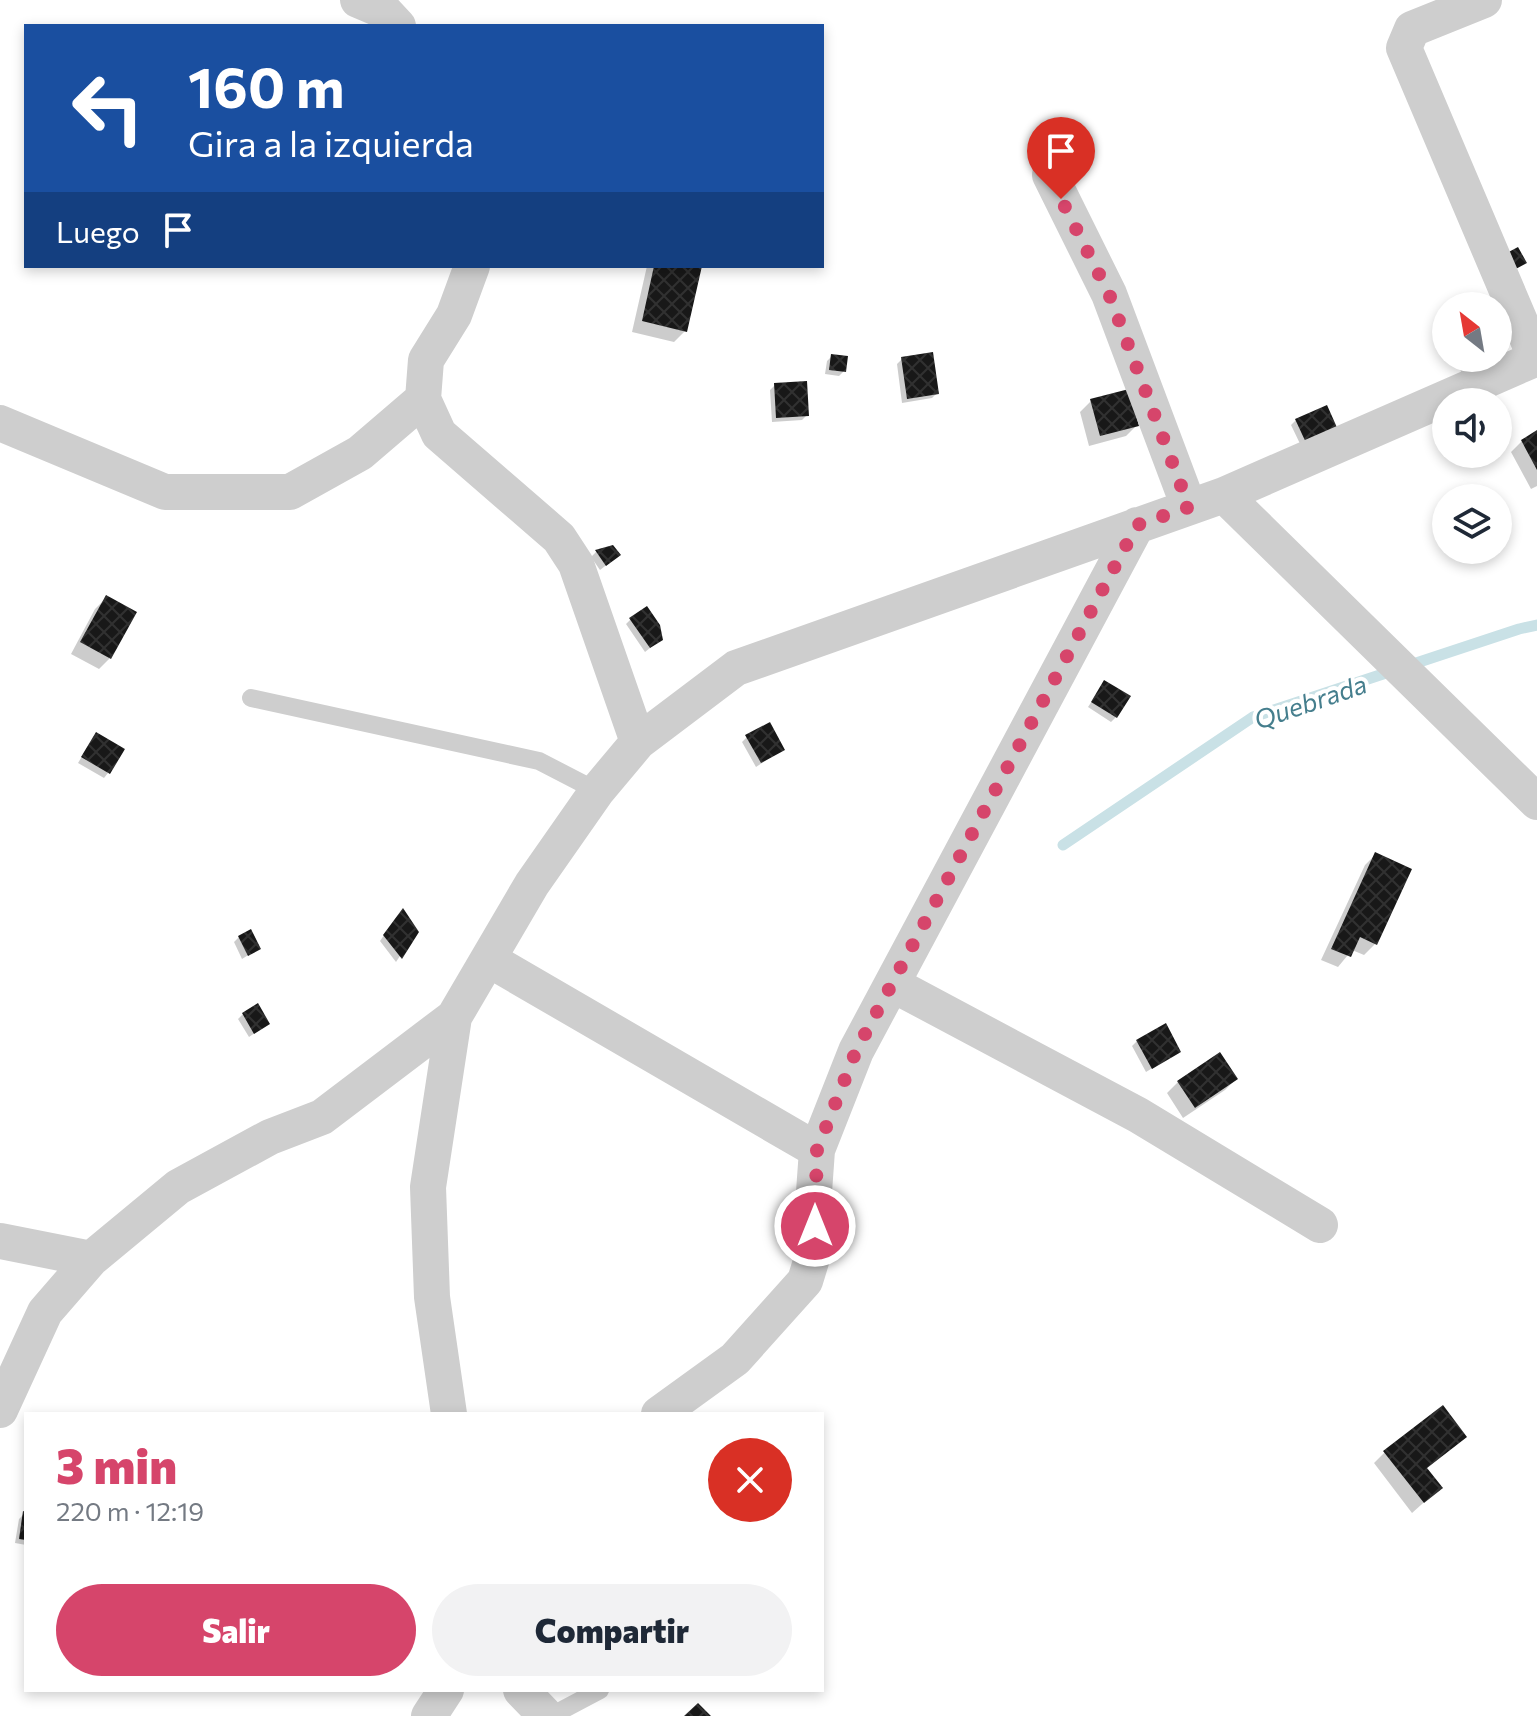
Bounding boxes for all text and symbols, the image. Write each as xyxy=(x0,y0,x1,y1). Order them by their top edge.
text: 160 m xyxy=(188,51,345,120)
icon: left xyxy=(56,56,160,160)
pin xyxy=(1027,117,1095,199)
text: Gira a la izquierda xyxy=(188,120,474,164)
icon: arrive xyxy=(1039,129,1083,173)
icon: arrive xyxy=(156,208,200,252)
text: Luego xyxy=(56,212,140,249)
north arrow xyxy=(1432,292,1512,372)
map controls xyxy=(1432,292,1512,564)
button: sound xyxy=(1432,388,1512,468)
button: layers xyxy=(1432,484,1512,564)
water label: Quebrada xyxy=(1250,667,1370,735)
position arrow xyxy=(773,1184,857,1268)
text: 3 min xyxy=(56,1435,177,1494)
button: close xyxy=(708,1438,792,1522)
text: 220 m · 12:19 xyxy=(56,1495,204,1526)
button: Salir xyxy=(56,1584,416,1676)
button: Compartir xyxy=(432,1584,792,1676)

